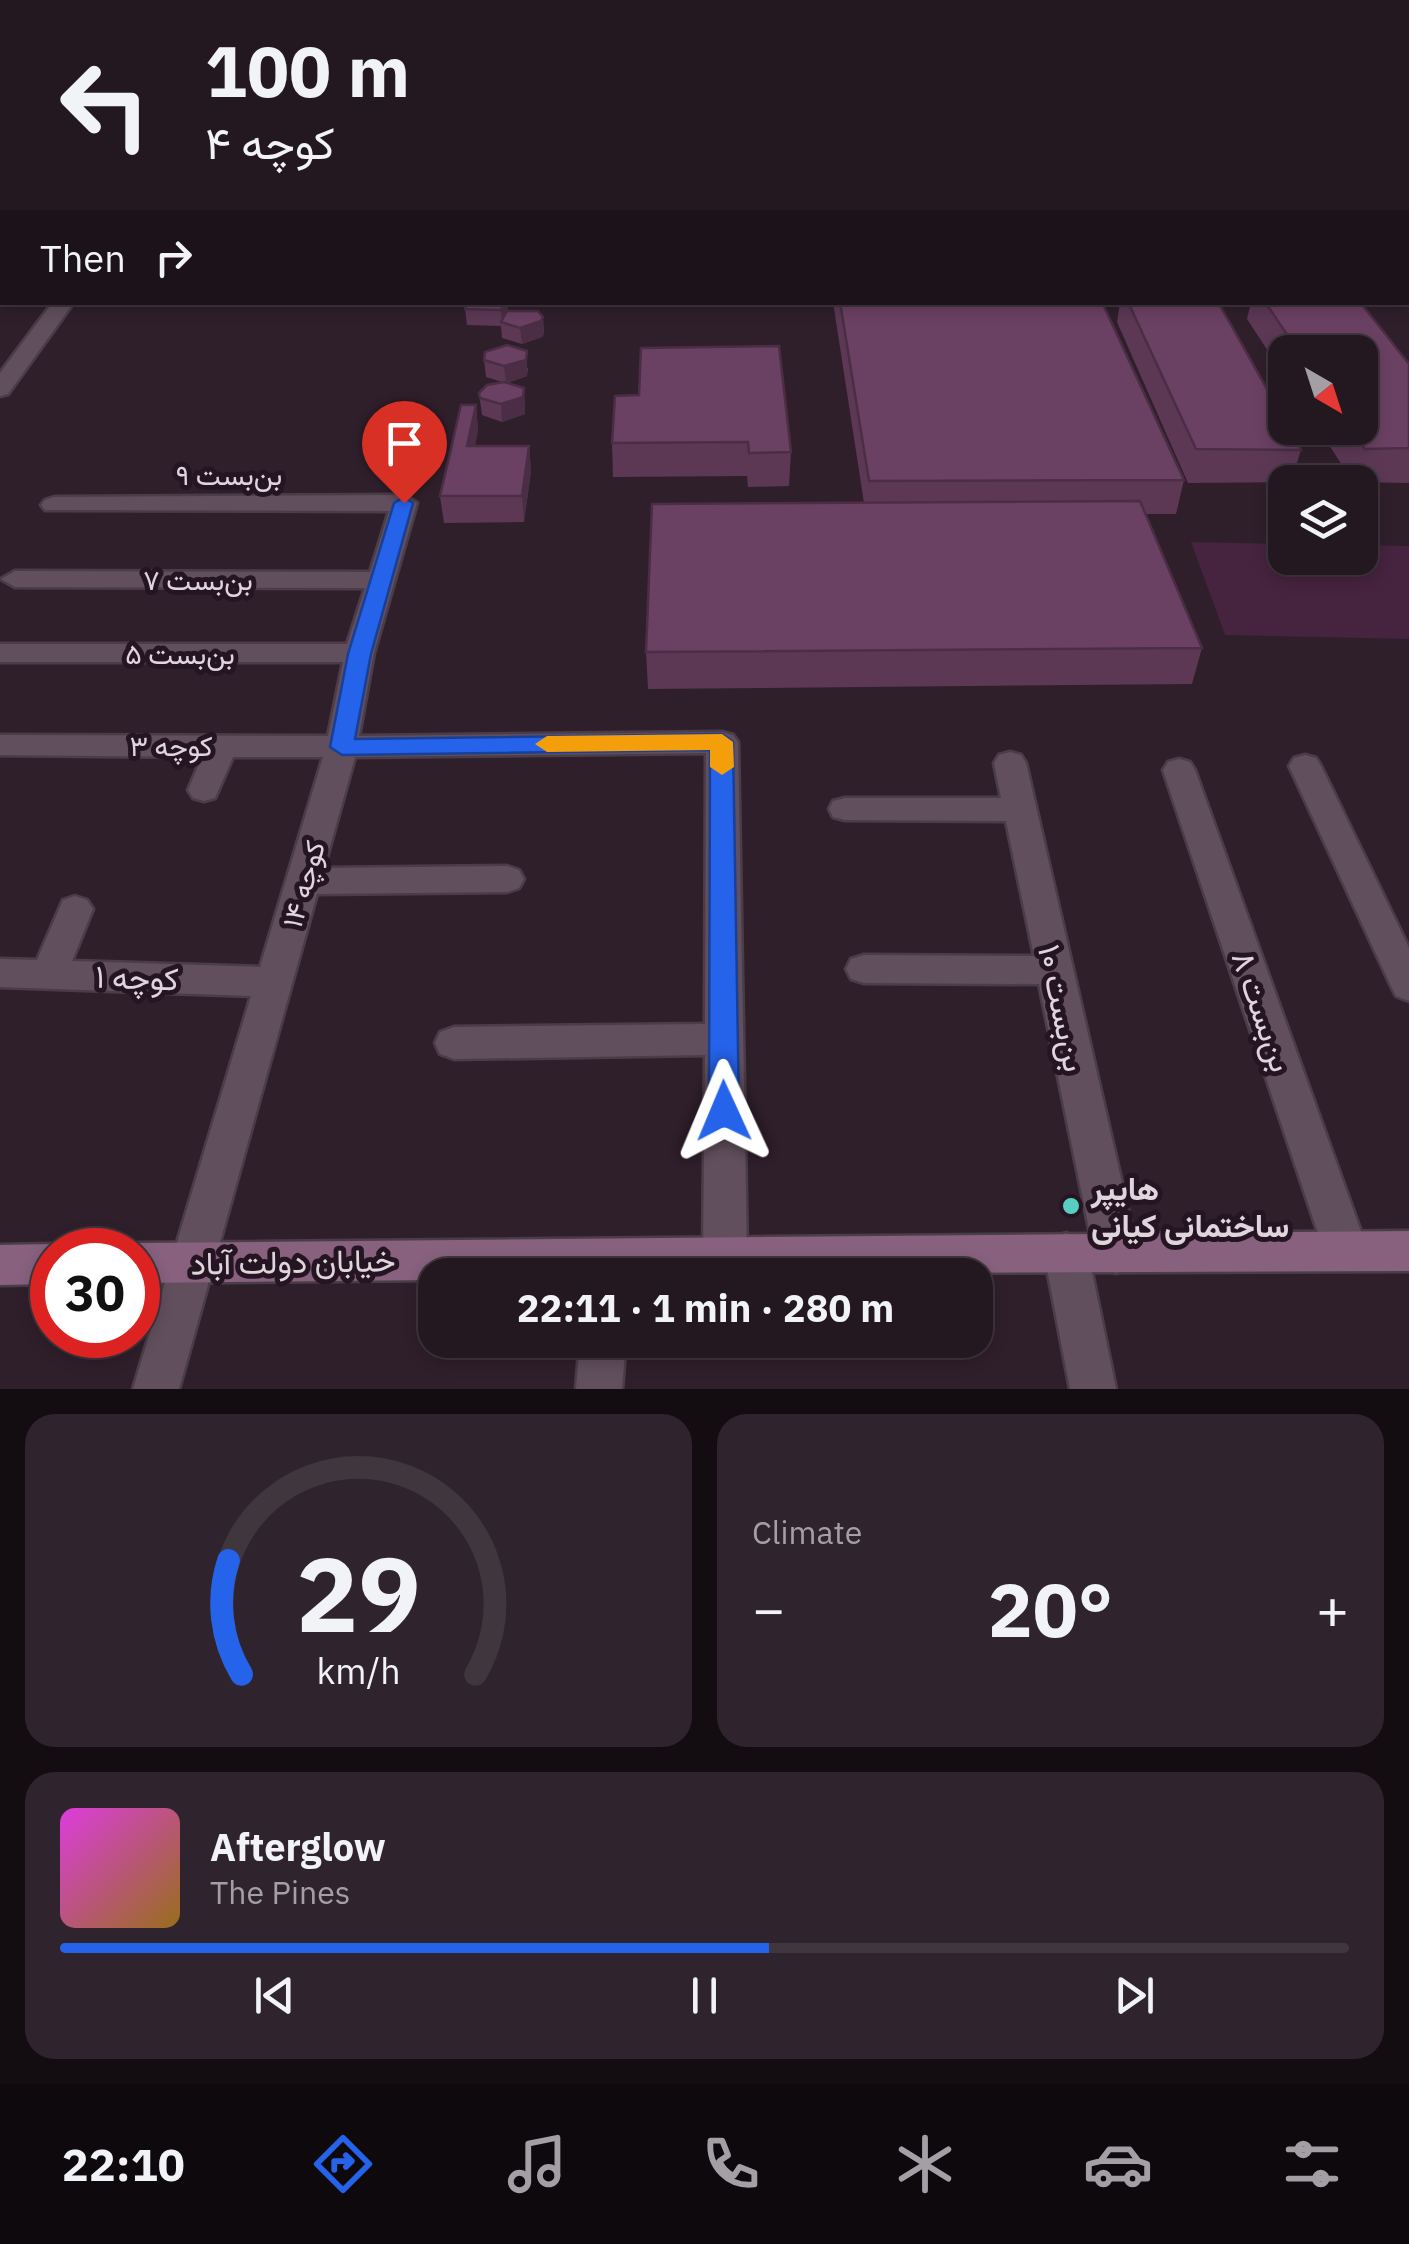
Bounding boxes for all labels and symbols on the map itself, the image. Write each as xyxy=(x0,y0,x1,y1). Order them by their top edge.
north arrow xyxy=(1268,335,1378,445)
pin xyxy=(362,401,447,504)
street label: بن‌بست ۹ xyxy=(176,456,282,493)
street label: بن‌بست ۷ xyxy=(143,561,253,598)
street label: بن‌بست ۵ xyxy=(125,635,235,672)
street label: کوچه ۳ xyxy=(129,727,213,765)
street label: کوچه ۱۴ xyxy=(273,836,334,932)
street label: بن‌بست ۱۰ xyxy=(1029,941,1097,1075)
street label: بن‌بست ۸ xyxy=(1223,945,1303,1077)
street label: کوچه ۱ xyxy=(95,955,179,1001)
position arrow xyxy=(672,1059,776,1163)
place label: هایپر ساختمانی کیانی xyxy=(1090,1167,1289,1246)
marker: هایپر ساختمانی کیانی xyxy=(1060,1195,1082,1217)
speed limit sign: 30 xyxy=(30,1228,160,1358)
street label: خیابان دولت آباد xyxy=(190,1238,396,1284)

